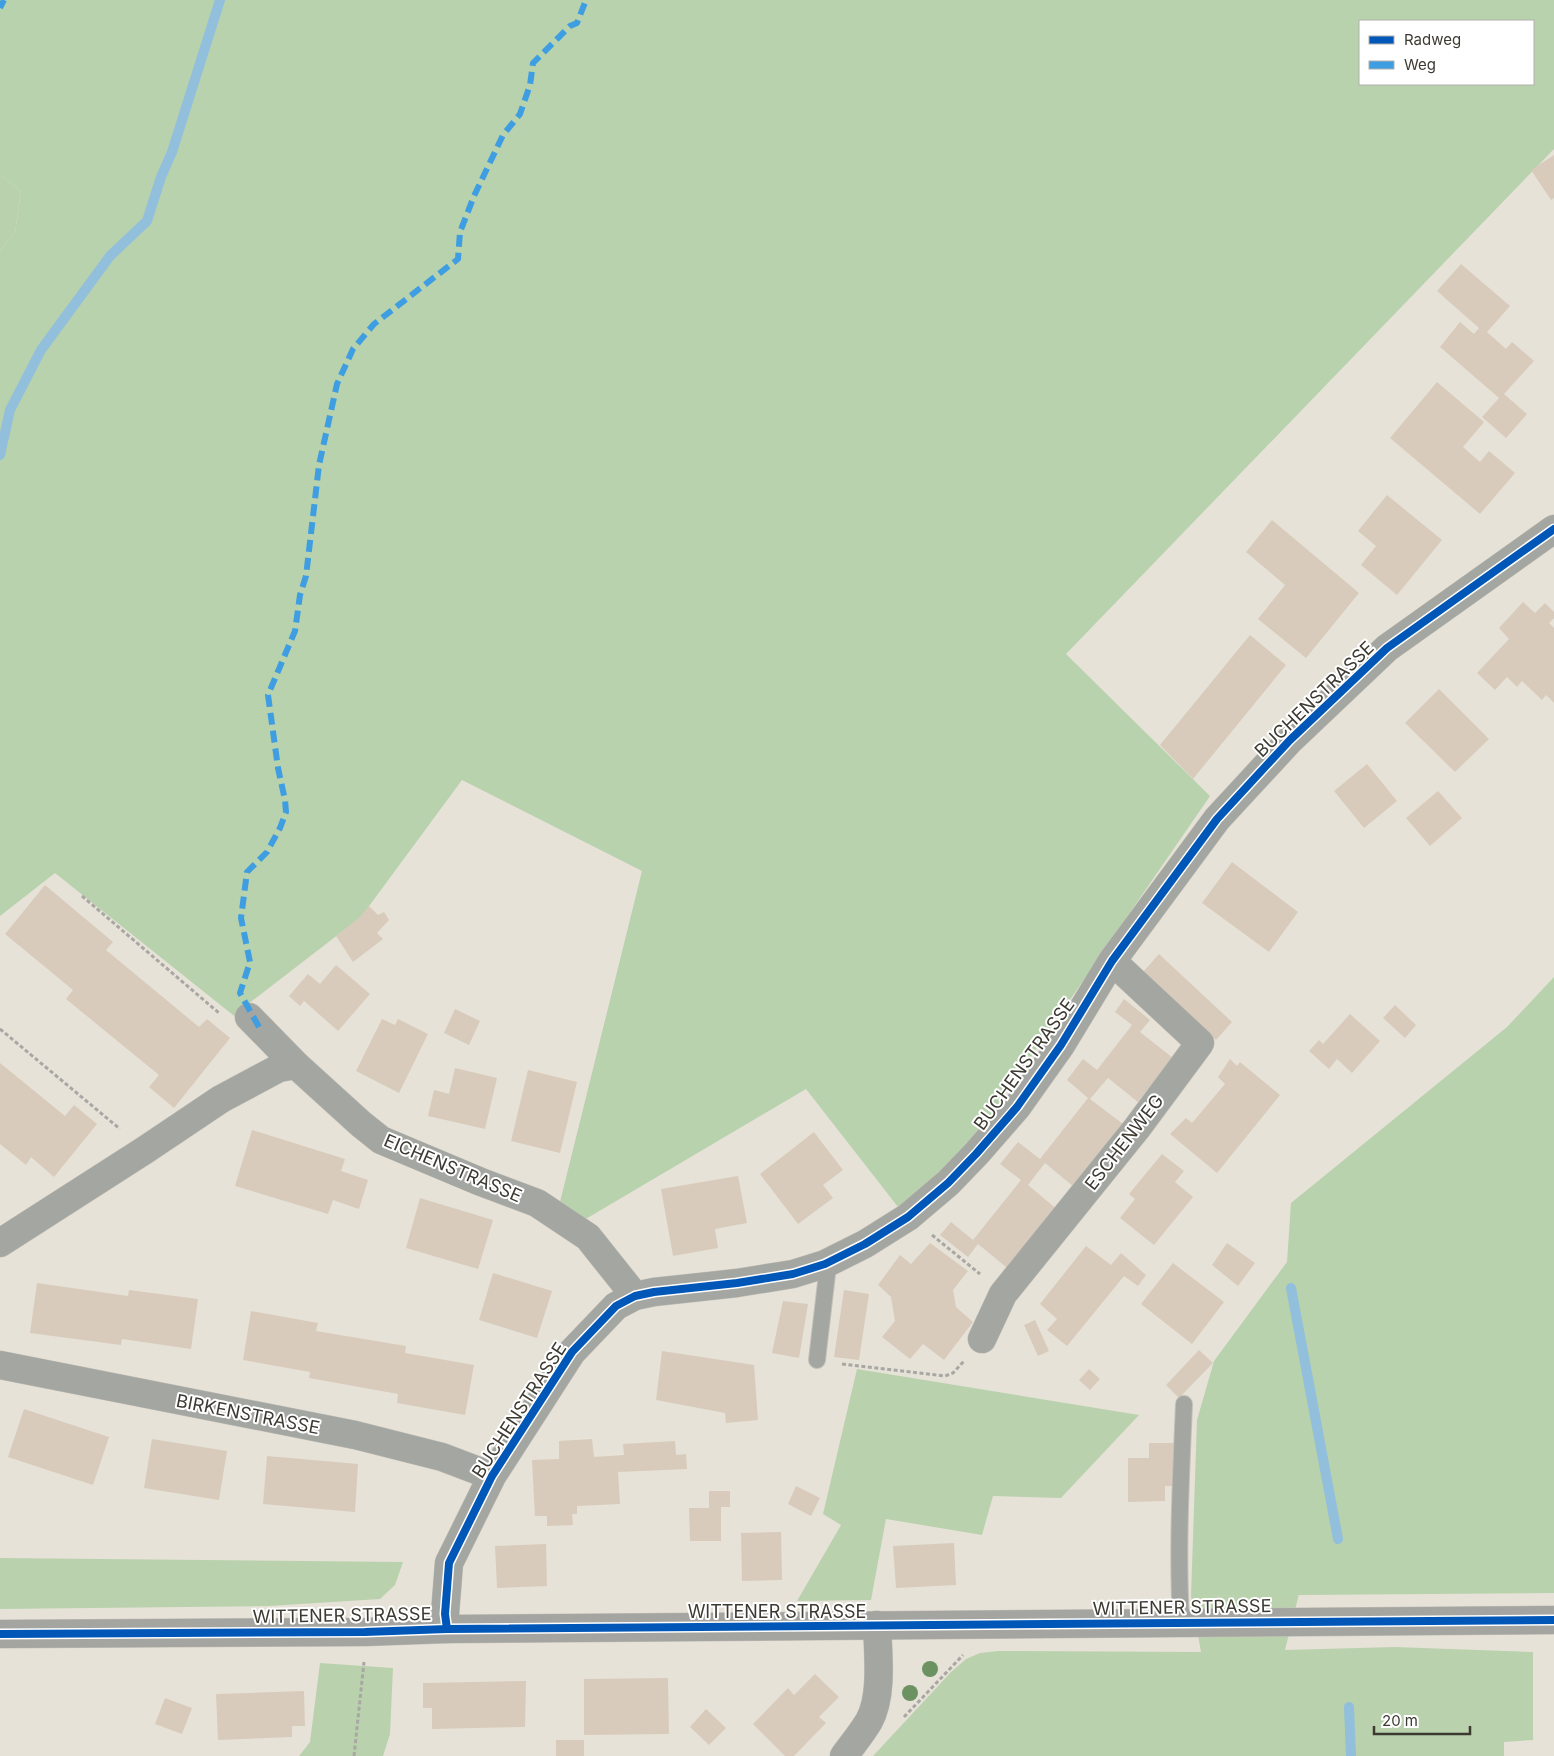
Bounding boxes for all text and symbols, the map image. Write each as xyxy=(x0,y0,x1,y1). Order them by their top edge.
legend xyxy=(1359,20,1534,85)
text: Radweg xyxy=(1404,30,1461,49)
text: Weg xyxy=(1404,55,1436,74)
street label: BUCHENSTRASSE xyxy=(1250,637,1378,761)
street label: BUCHENSTRASSE xyxy=(969,994,1079,1134)
street label: ESCHENWEG xyxy=(1080,1090,1168,1194)
street label: EICHENSTRASSE xyxy=(381,1129,525,1207)
street label: BUCHENSTRASSE xyxy=(467,1338,571,1482)
street label: BIRKENSTRASSE xyxy=(174,1390,322,1438)
street label: WITTENER STRASSE xyxy=(1092,1595,1272,1619)
street label: WITTENER STRASSE xyxy=(688,1601,866,1622)
street label: WITTENER STRASSE xyxy=(252,1603,432,1627)
scale bar xyxy=(1374,1704,1470,1736)
text: 20 m xyxy=(1382,1711,1418,1730)

